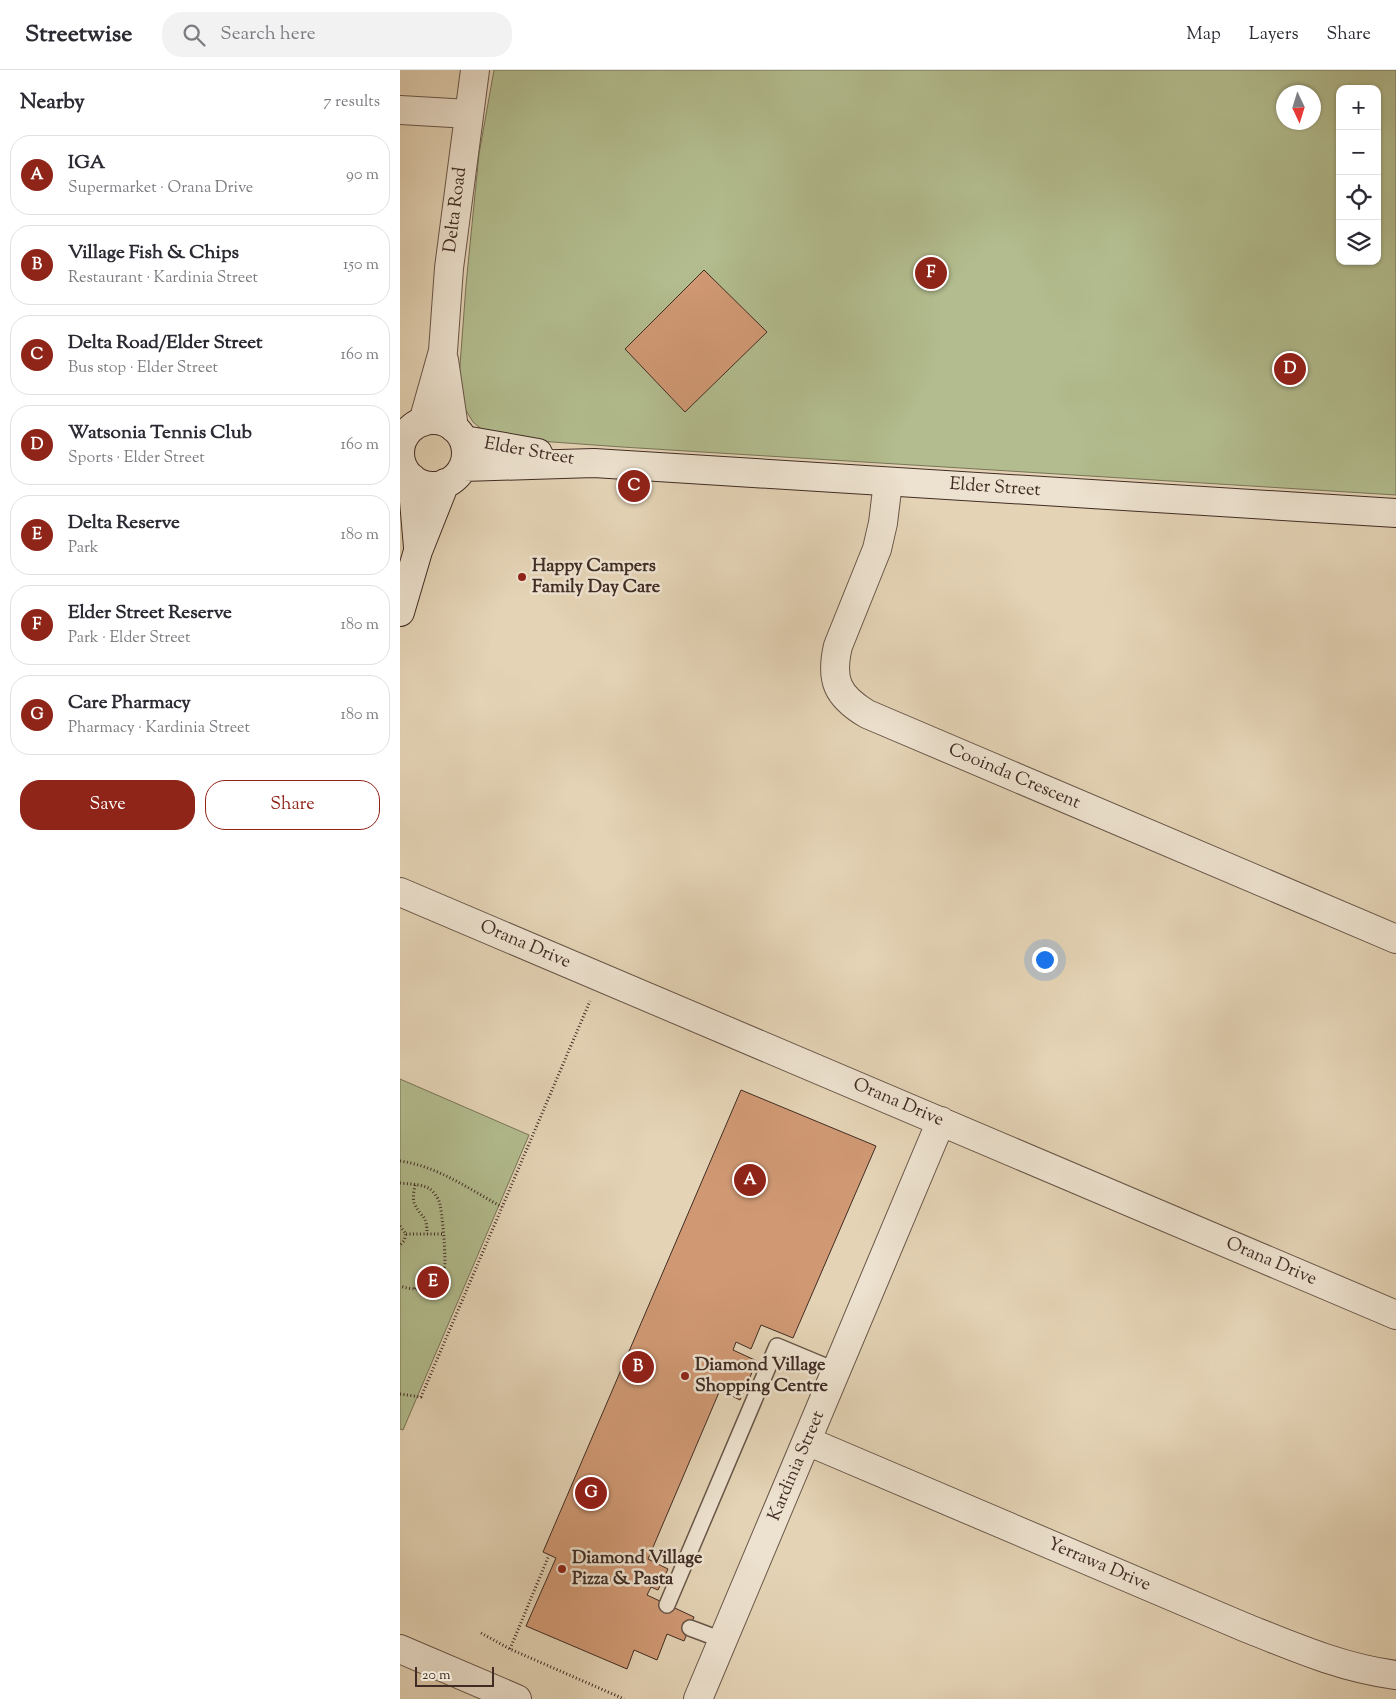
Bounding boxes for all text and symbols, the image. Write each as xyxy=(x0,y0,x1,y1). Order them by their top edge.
search box xyxy=(162,12,512,57)
text: Streetwise xyxy=(25,18,132,52)
icon: search xyxy=(180,21,208,49)
text: Search here xyxy=(220,21,316,48)
text: Map xyxy=(1186,22,1221,48)
text: Layers xyxy=(1249,22,1299,48)
text: Share xyxy=(1327,22,1371,48)
north arrow xyxy=(1276,85,1321,130)
map controls xyxy=(1336,85,1381,265)
button: + xyxy=(1336,85,1381,130)
text: Nearby xyxy=(20,88,85,118)
text: 7 results xyxy=(324,91,380,114)
button: − xyxy=(1336,130,1381,175)
text: IGA xyxy=(68,150,105,177)
text: A xyxy=(31,164,44,187)
text: 90 m xyxy=(346,164,379,187)
street label: Delta Road xyxy=(438,166,474,254)
button: locate xyxy=(1336,175,1381,220)
text: Supermarket · Orana Drive xyxy=(68,177,253,200)
button: layers xyxy=(1336,220,1381,265)
text: Village Fish & Chips xyxy=(68,240,239,267)
text: B xyxy=(32,254,42,277)
text: 150 m xyxy=(343,254,379,277)
pin: F xyxy=(915,254,947,292)
text: Restaurant · Kardinia Street xyxy=(68,267,258,290)
text: Delta Road/Elder Street xyxy=(68,330,263,357)
text: C xyxy=(31,344,43,367)
text: 160 m xyxy=(341,344,379,367)
pin: D xyxy=(1274,350,1306,388)
text: Bus stop · Elder Street xyxy=(68,357,218,380)
text: Watsonia Tennis Club xyxy=(68,420,252,447)
street label: Elder Street xyxy=(482,431,576,473)
text: D xyxy=(31,434,43,457)
text: 160 m xyxy=(341,434,379,457)
text: Sports · Elder Street xyxy=(68,447,205,470)
pin: C xyxy=(618,467,650,505)
street label: Elder Street xyxy=(949,472,1041,504)
text: Delta Reserve xyxy=(68,510,180,537)
text: E xyxy=(32,524,42,547)
text: 180 m xyxy=(340,524,379,547)
text: Park xyxy=(68,537,99,560)
place label: Happy Campers Family Day Care xyxy=(532,554,661,601)
marker: Happy Campers Family Day Care xyxy=(516,571,528,583)
text: Elder Street Reserve xyxy=(68,600,232,627)
text: F xyxy=(33,614,41,637)
text: 180 m xyxy=(340,614,379,637)
text: Park · Elder Street xyxy=(68,627,190,650)
text: Care Pharmacy xyxy=(68,690,191,717)
text: G xyxy=(30,704,44,727)
text: 180 m xyxy=(340,704,379,727)
text: Pharmacy · Kardinia Street xyxy=(68,717,250,740)
street label: Cooinda Crescent xyxy=(944,737,1084,817)
button: Save xyxy=(20,780,195,830)
button: Share xyxy=(205,780,380,830)
street label: Orana Drive xyxy=(476,914,574,976)
your location xyxy=(1032,947,1058,973)
street label: Orana Drive xyxy=(849,1072,947,1134)
pin: A xyxy=(734,1161,766,1199)
street label: Orana Drive xyxy=(1222,1231,1320,1293)
pin: E xyxy=(417,1263,449,1301)
pin: B xyxy=(622,1348,654,1386)
place label: Diamond Village Shopping Centre xyxy=(695,1353,829,1400)
marker: Diamond Village Shopping Centre xyxy=(679,1370,691,1382)
street label: Kardinia Street xyxy=(762,1407,832,1525)
pin: G xyxy=(575,1474,607,1512)
street label: Yerrawa Drive xyxy=(1043,1532,1155,1598)
place label: Diamond Village Pizza & Pasta xyxy=(572,1546,703,1593)
marker: Diamond Village Pizza & Pasta xyxy=(556,1563,568,1575)
scale bar xyxy=(415,1664,494,1687)
text: 20 m xyxy=(422,1666,451,1686)

